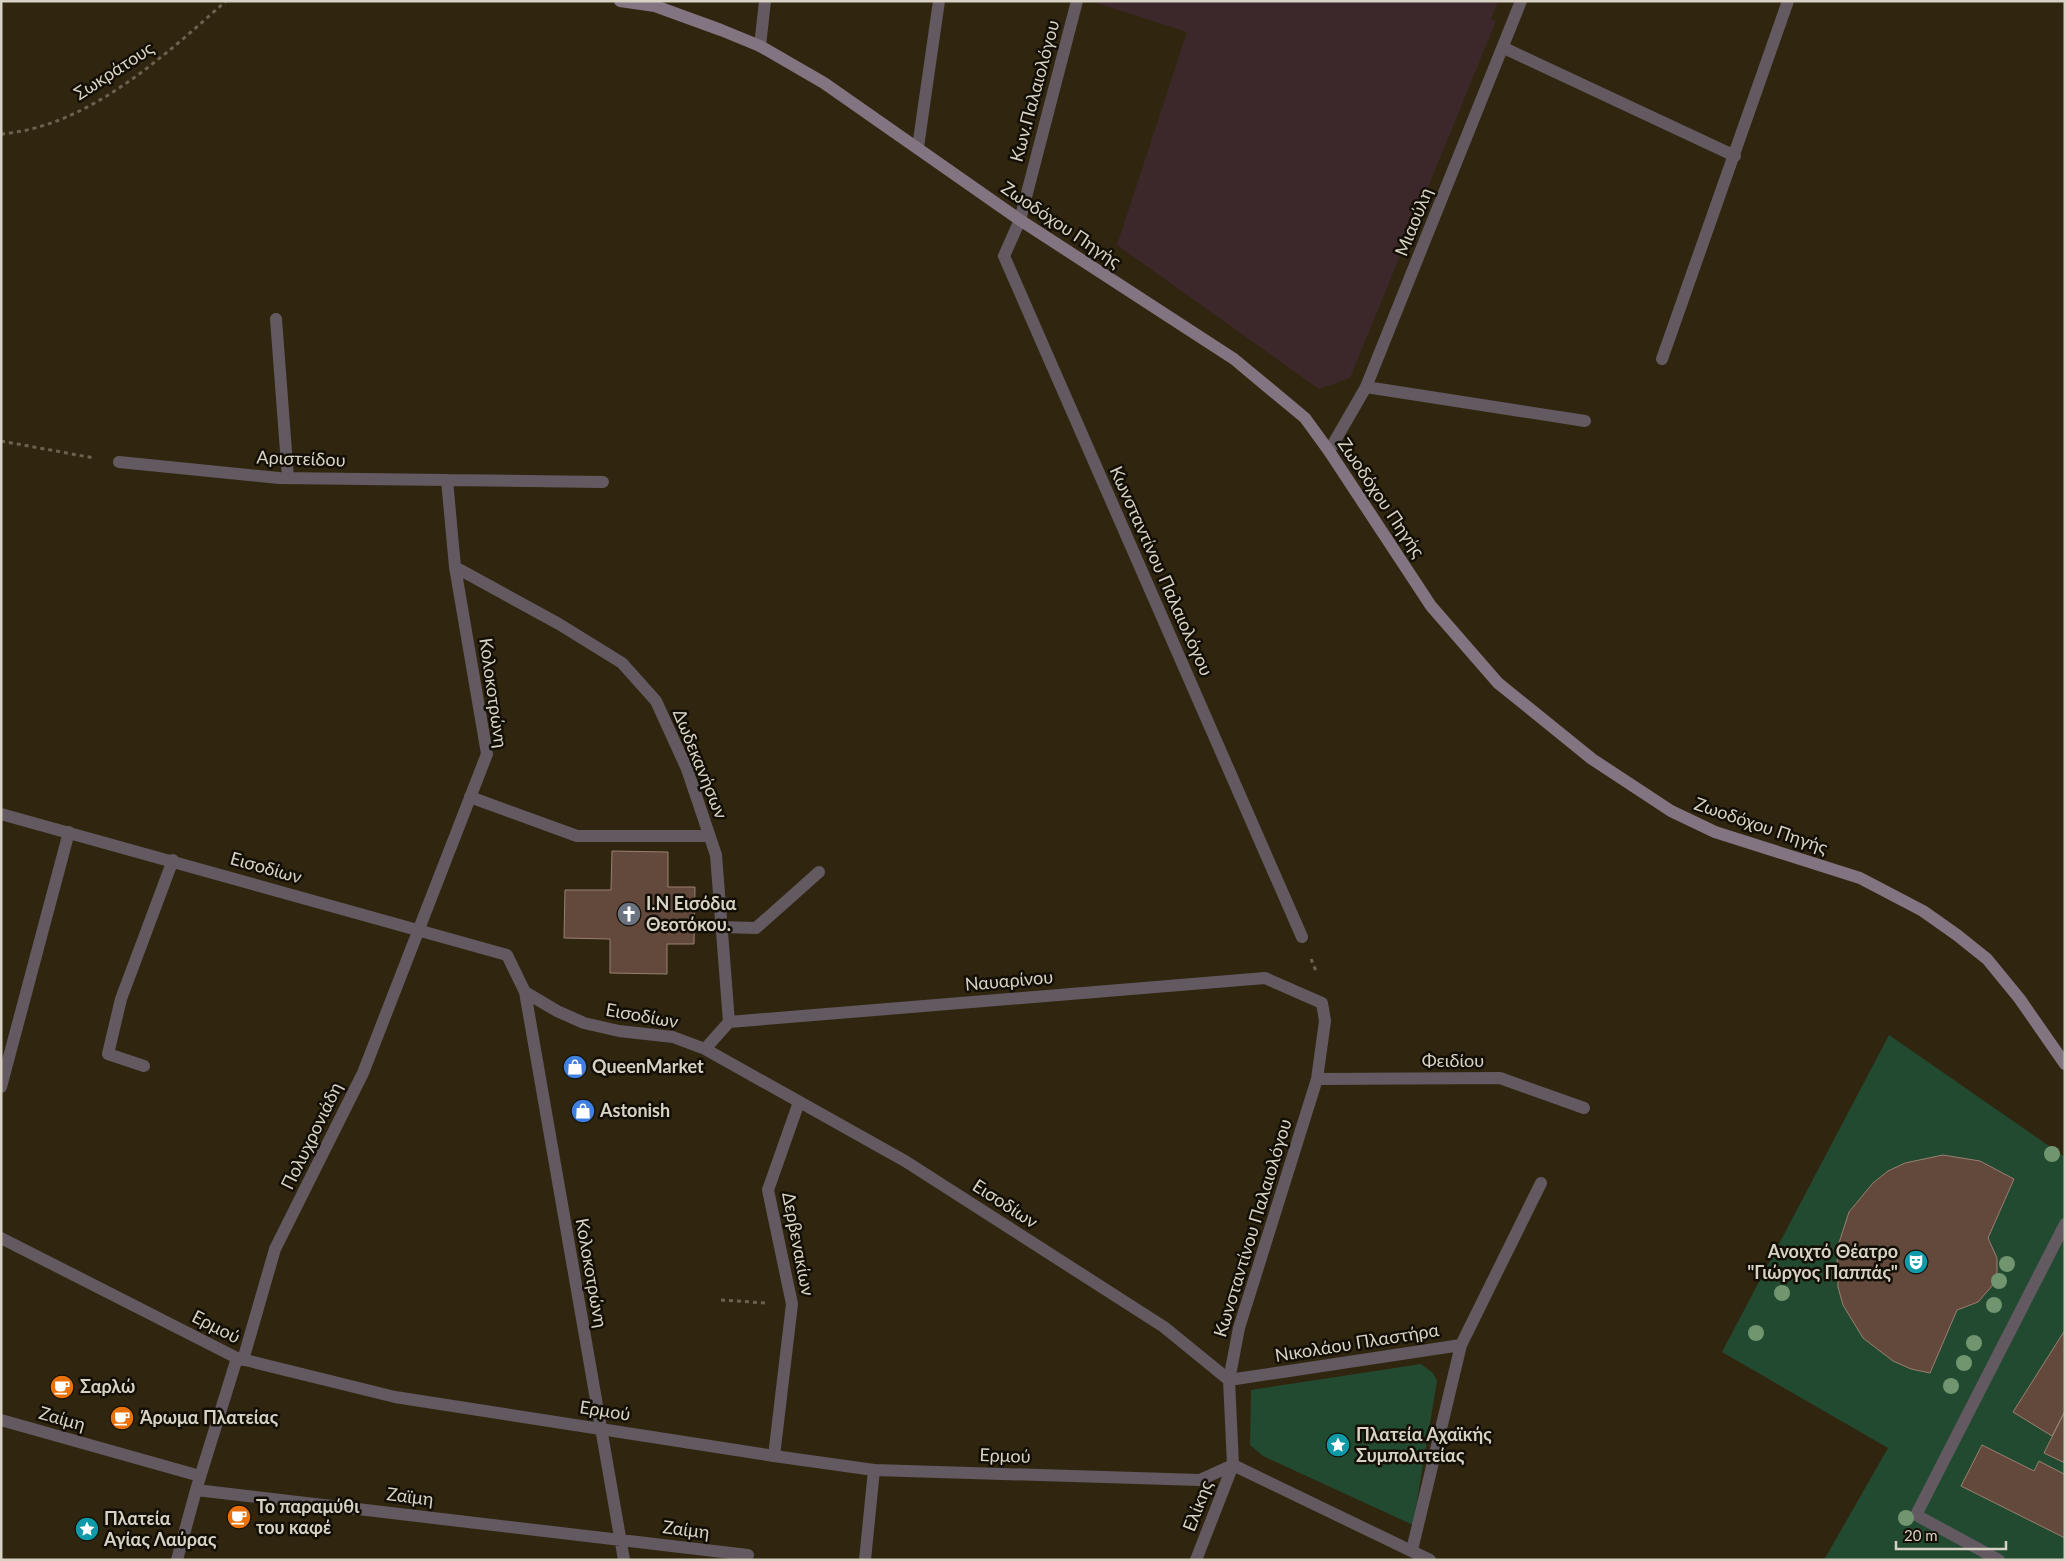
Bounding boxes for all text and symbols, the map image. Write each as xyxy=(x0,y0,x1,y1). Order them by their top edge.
street label: Κων.Παλαιολόγου xyxy=(1005,18,1064,164)
street label: Σωκράτους xyxy=(69,36,158,104)
street label: Ζωοδόχου Πηγής xyxy=(998,176,1126,273)
street label: Μιαούλη xyxy=(1389,184,1437,259)
street label: Ζωοδόχου Πηγής xyxy=(1334,433,1430,562)
street label: Αριστείδου xyxy=(256,445,346,471)
street label: Κωνσταντίνου Παλαιολόγου xyxy=(1106,462,1218,679)
street label: Κολοκοτρώνη xyxy=(475,636,513,749)
street label: Δωδεκανήσων xyxy=(669,705,733,822)
street label: Ζωοδόχου Πηγής xyxy=(1692,792,1831,858)
street label: Εισοδίων xyxy=(228,846,305,888)
place label: Ι.Ν Εισόδια Θεοτόκου. xyxy=(646,892,736,935)
church icon: Ι.Ν Εισόδια Θεοτόκου. xyxy=(616,901,642,927)
street label: Ναυαρίνου xyxy=(964,965,1054,995)
street label: Εισοδίων xyxy=(604,998,680,1032)
street label: Φειδίου xyxy=(1422,1049,1484,1071)
shop icon: QueenMarket xyxy=(562,1054,588,1080)
place label: QueenMarket xyxy=(592,1055,704,1077)
street label: Πολυχρονιάδη xyxy=(276,1078,347,1193)
shop icon: Astonish xyxy=(570,1098,596,1124)
place label: Astonish xyxy=(599,1099,670,1121)
street label: Κωνσταντίνου Παλαιολόγου xyxy=(1208,1116,1296,1340)
street label: Εισοδίων xyxy=(969,1174,1042,1232)
street label: Δερβενακίων xyxy=(778,1190,820,1297)
street label: Κολοκοτρώνη xyxy=(572,1216,612,1329)
place label: Ανοιχτό Θέατρο "Γιώργος Παππάς" xyxy=(1747,1240,1898,1283)
theatre icon: Ανοιχτό Θέατρο "Γιώργος Παππάς" xyxy=(1903,1249,1929,1275)
street label: Ερμού xyxy=(189,1305,244,1348)
street label: Νικολάου Πλαστήρα xyxy=(1273,1318,1441,1366)
cafe icon: Σαρλώ xyxy=(49,1374,75,1400)
place label: Σαρλώ xyxy=(80,1375,135,1397)
street label: Ερμού xyxy=(578,1395,632,1425)
street label: Ζαίμη xyxy=(37,1401,88,1435)
cafe icon: Άρωμα Πλατείας xyxy=(109,1405,135,1431)
place label: Άρωμα Πλατείας xyxy=(139,1406,279,1428)
place label: Πλατεία Αχαϊκής Συμπολιτείας xyxy=(1356,1423,1492,1466)
place icon: Πλατεία Αχαϊκής Συμπολιτείας xyxy=(1325,1432,1351,1458)
street label: Ερμού xyxy=(979,1443,1031,1467)
street label: Ελίκης xyxy=(1177,1476,1217,1534)
street label: Ζαϊμη xyxy=(385,1482,435,1510)
place label: Το παραμύθι του καφέ xyxy=(256,1495,360,1538)
cafe icon: Το παραμύθι του καφέ xyxy=(226,1504,252,1530)
place label: Πλατεία Αγίας Λαύρας xyxy=(103,1507,217,1550)
street label: Ζαίμη xyxy=(661,1515,711,1543)
place icon: Πλατεία Αγίας Λαύρας xyxy=(74,1516,100,1542)
scale bar xyxy=(1896,1518,2006,1550)
text: 20 m xyxy=(1904,1526,1938,1544)

